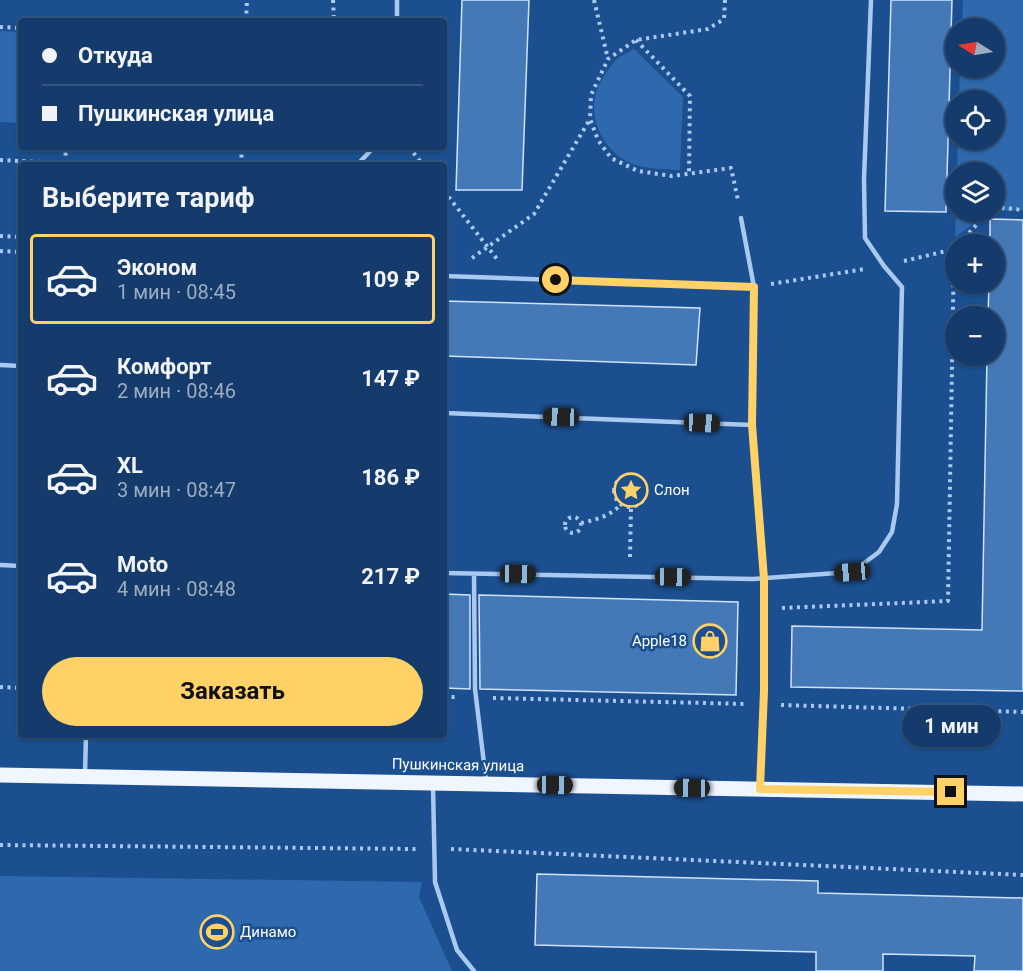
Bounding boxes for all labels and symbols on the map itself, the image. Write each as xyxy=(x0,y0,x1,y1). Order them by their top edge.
north arrow xyxy=(945,18,1005,78)
route start xyxy=(542,266,569,293)
car xyxy=(543,407,579,427)
car xyxy=(684,413,720,433)
place icon: Слон xyxy=(613,472,649,508)
place label: Слон xyxy=(654,481,690,499)
car xyxy=(833,561,871,583)
car xyxy=(500,565,536,583)
car xyxy=(655,568,691,586)
shop icon: Apple18 xyxy=(692,623,728,659)
place label: Apple18 xyxy=(632,632,687,650)
callout: 1 мин xyxy=(902,705,1000,747)
street label: Пушкинская улица xyxy=(392,755,524,775)
car xyxy=(537,776,573,794)
route end xyxy=(937,778,964,805)
car xyxy=(674,779,710,797)
sports icon: Динамо xyxy=(199,914,235,950)
place label: Динамо xyxy=(240,923,296,941)

